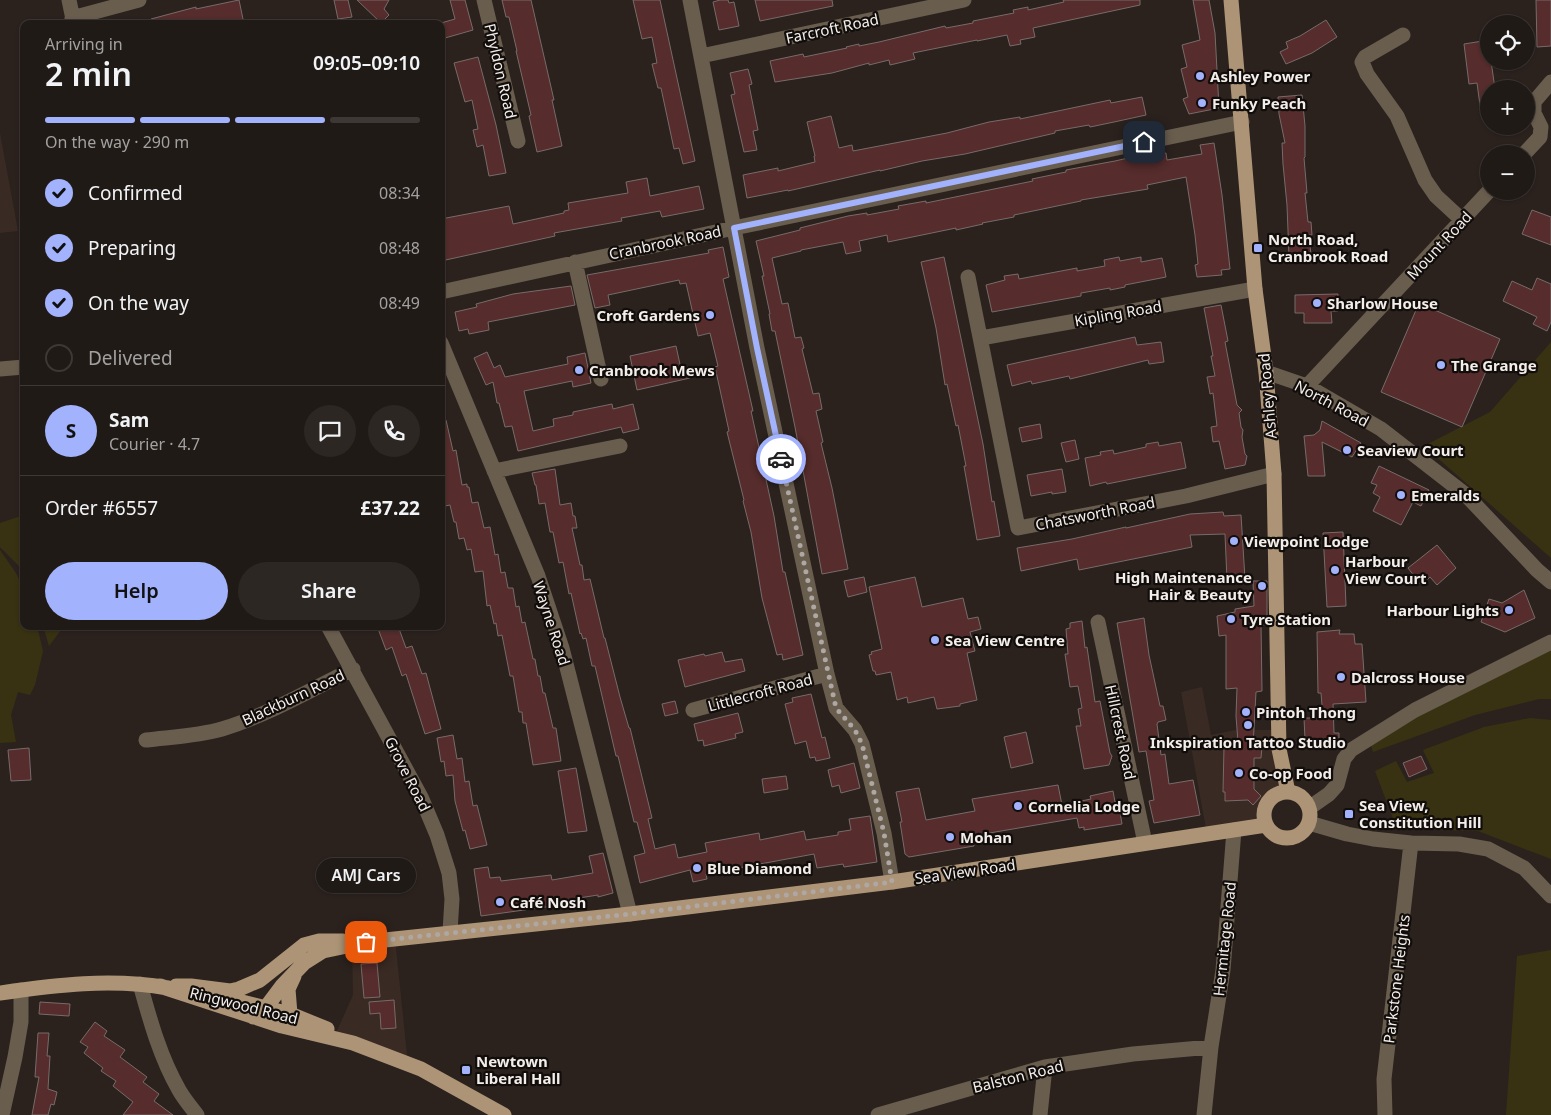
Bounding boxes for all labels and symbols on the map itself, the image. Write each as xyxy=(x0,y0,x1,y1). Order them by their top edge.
street label: Farcroft Road xyxy=(784,8,880,48)
street label: Phyldon Road xyxy=(480,21,522,121)
place label: Ashley Power xyxy=(1210,66,1310,86)
marker: Ashley Power xyxy=(1194,70,1206,82)
place label: Funky Peach xyxy=(1212,93,1306,113)
marker: Funky Peach xyxy=(1196,97,1208,109)
pin xyxy=(1123,121,1165,163)
street label: Mount Road xyxy=(1402,207,1476,283)
street label: Cranbrook Road xyxy=(607,220,723,264)
place label: North Road, Cranbrook Road xyxy=(1268,229,1388,266)
marker: North Road, Cranbrook Road xyxy=(1252,242,1264,254)
place label: Sharlow House xyxy=(1327,293,1438,313)
street label: Kipling Road xyxy=(1073,295,1163,331)
marker: Sharlow House xyxy=(1311,297,1323,309)
place label: Croft Gardens xyxy=(596,305,700,325)
marker: Croft Gardens xyxy=(704,309,716,321)
street label: Ashley Road xyxy=(1253,352,1281,440)
place label: The Grange xyxy=(1451,355,1537,375)
marker: The Grange xyxy=(1435,359,1447,371)
place label: Cranbrook Mews xyxy=(589,360,715,380)
marker: Cranbrook Mews xyxy=(573,364,585,376)
street label: North Road xyxy=(1291,375,1373,431)
courier xyxy=(756,434,806,484)
place label: Seaview Court xyxy=(1357,440,1464,460)
marker: Seaview Court xyxy=(1341,444,1353,456)
place label: Emeralds xyxy=(1411,485,1480,505)
marker: Emeralds xyxy=(1395,489,1407,501)
street label: Chatsworth Road xyxy=(1033,492,1157,534)
place label: Viewpoint Lodge xyxy=(1244,531,1369,551)
marker: Viewpoint Lodge xyxy=(1228,535,1240,547)
place label: Harbour View Court xyxy=(1345,551,1427,588)
marker: Harbour View Court xyxy=(1329,564,1341,576)
place label: High Maintenance Hair & Beauty xyxy=(1115,567,1252,604)
street label: Wayne Road xyxy=(529,578,575,668)
marker: High Maintenance Hair & Beauty xyxy=(1256,580,1268,592)
place label: Harbour Lights xyxy=(1386,600,1499,620)
marker: Harbour Lights xyxy=(1503,604,1515,616)
place label: Tyre Station xyxy=(1241,609,1331,629)
marker: Tyre Station xyxy=(1225,613,1237,625)
place label: Sea View Centre xyxy=(945,630,1065,650)
marker: Sea View Centre xyxy=(929,634,941,646)
street label: Blackburn Road xyxy=(238,664,348,730)
place label: Dalcross House xyxy=(1351,667,1465,687)
street label: Littlecroft Road xyxy=(705,668,815,716)
marker: Dalcross House xyxy=(1335,671,1347,683)
street label: Hillcrest Road xyxy=(1101,683,1141,781)
place label: Pintoh Thong xyxy=(1256,702,1356,722)
marker: Pintoh Thong xyxy=(1240,706,1252,718)
marker: Inkspiration Tattoo Studio xyxy=(1242,719,1254,731)
place label: Inkspiration Tattoo Studio xyxy=(1150,732,1346,752)
street label: Grove Road xyxy=(381,733,435,815)
place label: Co-op Food xyxy=(1249,763,1332,783)
marker: Co-op Food xyxy=(1233,767,1245,779)
place label: Sea View, Constitution Hill xyxy=(1359,795,1481,832)
place label: Cornelia Lodge xyxy=(1028,796,1140,816)
marker: Cornelia Lodge xyxy=(1012,800,1024,812)
marker: Sea View, Constitution Hill xyxy=(1343,808,1355,820)
place label: Mohan xyxy=(960,827,1012,847)
marker: Mohan xyxy=(944,831,956,843)
street label: Sea View Road xyxy=(913,854,1017,888)
callout: AMJ Cars xyxy=(316,857,416,892)
place label: Blue Diamond xyxy=(707,858,812,878)
marker: Blue Diamond xyxy=(691,862,703,874)
street label: Hermitage Road xyxy=(1208,881,1240,997)
place label: Café Nosh xyxy=(510,892,586,912)
marker: Café Nosh xyxy=(494,896,506,908)
street label: Parkstone Heights xyxy=(1378,913,1414,1045)
pin xyxy=(345,921,387,963)
street label: Ringwood Road xyxy=(188,982,300,1028)
place label: Newtown Liberal Hall xyxy=(476,1051,560,1088)
street label: Balston Road xyxy=(970,1055,1066,1097)
marker: Newtown Liberal Hall xyxy=(460,1064,472,1076)

